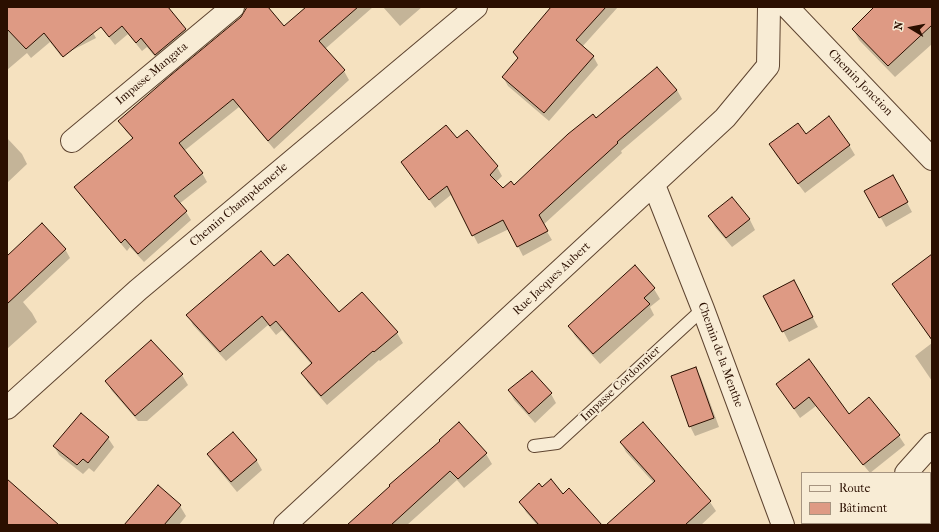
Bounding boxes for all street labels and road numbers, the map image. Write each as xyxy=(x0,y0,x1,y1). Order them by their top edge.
street label: Impasse Mangata xyxy=(113,40,191,108)
street label: Chemin Jonction xyxy=(825,47,895,119)
street label: Chemin Champdemerle xyxy=(187,160,291,250)
street label: Rue Jacques Aubert xyxy=(510,239,594,319)
street label: Chemin de la Menthe xyxy=(694,300,746,410)
street label: Impasse Cordonnier xyxy=(578,343,664,425)

